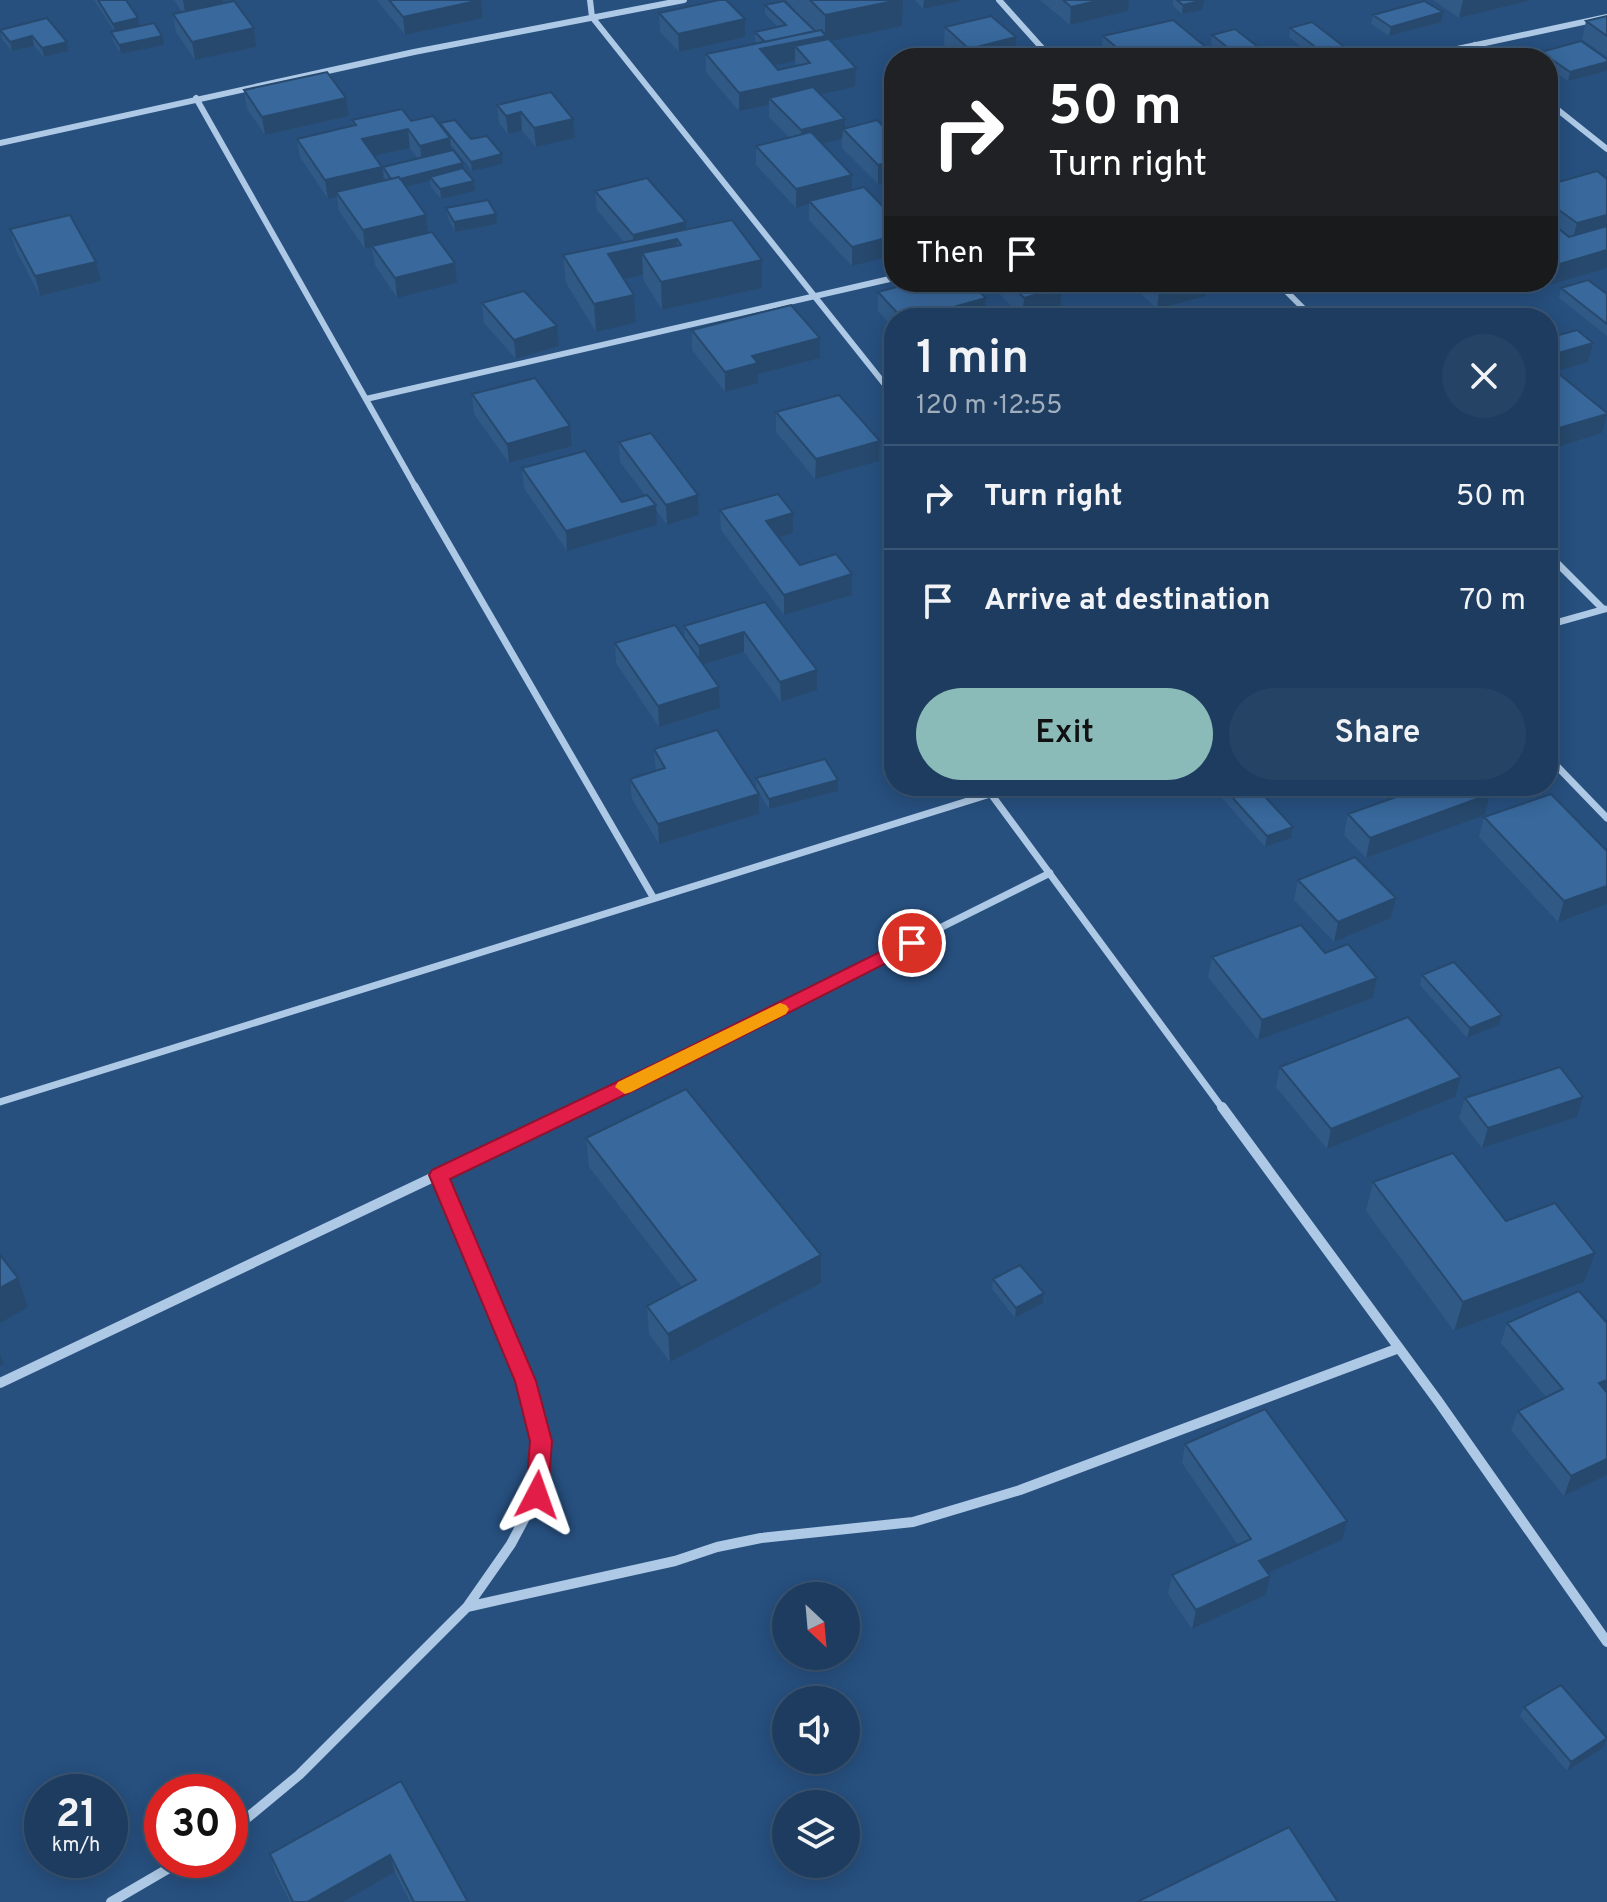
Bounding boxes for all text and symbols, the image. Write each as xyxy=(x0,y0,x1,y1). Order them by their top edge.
text: 50 m xyxy=(1048,74,1182,144)
icon: right xyxy=(916,80,1020,184)
text: Turn right xyxy=(1048,143,1207,189)
icon: arrive xyxy=(1000,232,1044,276)
text: Then xyxy=(916,236,984,273)
text: 1 min xyxy=(916,330,1029,390)
button: close xyxy=(1442,334,1526,418)
text: 120 m · 12:55 xyxy=(916,390,1062,423)
icon: right xyxy=(916,475,960,519)
text: Turn right xyxy=(984,479,1122,516)
text: 50 m xyxy=(1456,479,1526,516)
icon: arrive xyxy=(916,579,960,623)
text: Arrive at destination xyxy=(984,583,1270,620)
text: 70 m xyxy=(1460,583,1526,620)
button: Exit xyxy=(916,688,1213,780)
button: Share xyxy=(1229,688,1526,780)
pin xyxy=(878,909,946,977)
icon: arrive xyxy=(890,921,934,965)
position arrow xyxy=(495,1453,579,1537)
north arrow xyxy=(772,1582,860,1670)
map controls xyxy=(772,1582,860,1878)
button: sound xyxy=(772,1686,860,1774)
speed limit sign: 30 xyxy=(144,1774,248,1878)
button: layers xyxy=(772,1790,860,1878)
text: 21 xyxy=(56,1791,96,1841)
text: km/h xyxy=(52,1833,100,1859)

